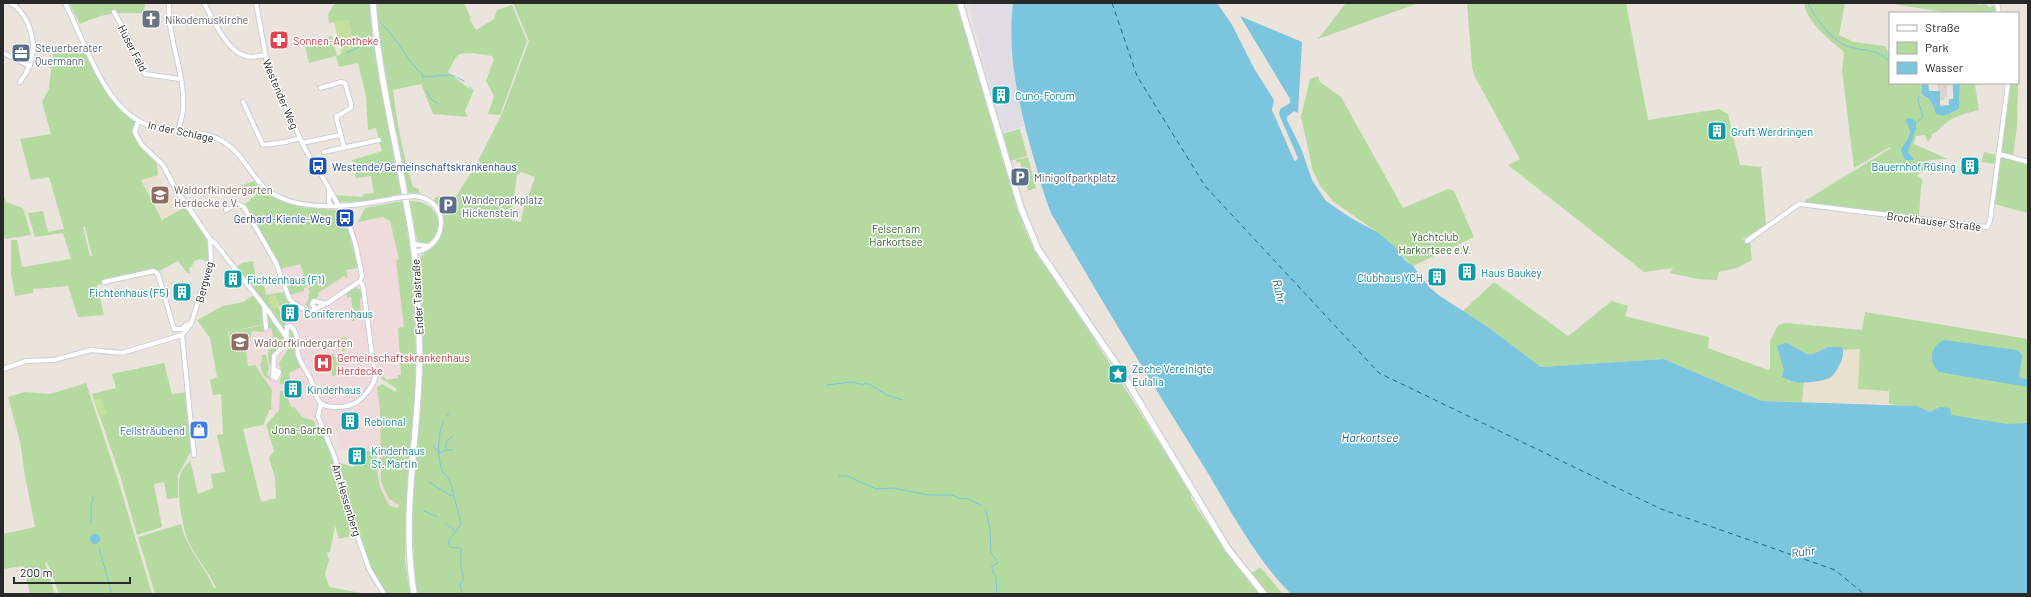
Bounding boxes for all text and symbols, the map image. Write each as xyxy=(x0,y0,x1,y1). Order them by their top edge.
church icon: Nikodemuskirche xyxy=(140,8,162,30)
legend xyxy=(1889,12,2019,84)
place label: Nikodemuskirche xyxy=(165,13,249,26)
text: Straße xyxy=(1925,20,1960,34)
street label: Huser Feld xyxy=(116,22,150,74)
pharmacy icon: Sonnen-Apotheke xyxy=(268,29,290,51)
place label: Sonnen-Apotheke xyxy=(293,34,379,47)
text: Park xyxy=(1925,40,1949,54)
place label: Steuerberater Quermann xyxy=(35,41,102,67)
office icon: Steuerberater Quermann xyxy=(10,42,32,64)
street label: Westender Weg xyxy=(260,57,302,131)
text: Wasser xyxy=(1925,60,1964,74)
building icon: Cuno-Forum xyxy=(990,84,1012,106)
place label: Cuno-Forum xyxy=(1015,89,1075,102)
street label: In der Schlage xyxy=(147,118,215,144)
building icon: Gruft Werdringen xyxy=(1706,120,1728,142)
place label: Gruft Werdringen xyxy=(1731,125,1813,138)
bus stop icon: Westende/Gemeinschaftskrankenhaus xyxy=(307,155,329,177)
building icon: Bauernhof Rüsing xyxy=(1959,155,1981,177)
place label: Westende/Gemeinschaftskrankenhaus xyxy=(332,160,517,173)
place label: Bauernhof Rüsing xyxy=(1871,160,1956,173)
parking icon: Minigolfparkplatz xyxy=(1009,166,1031,188)
place label: Minigolfparkplatz xyxy=(1034,171,1116,184)
place label: Waldorfkindergarten Herdecke e.V. xyxy=(174,183,273,209)
school or university icon: Waldorfkindergarten Herdecke e.V. xyxy=(149,184,171,206)
place label: Wanderparkplatz Hickenstein xyxy=(462,193,543,219)
parking icon: Wanderparkplatz Hickenstein xyxy=(437,194,459,216)
bus stop icon: Gerhard-Kienle-Weg xyxy=(334,207,356,229)
street label: Brockhauser Straße xyxy=(1886,209,1982,233)
place label: Gerhard-Kienle-Weg xyxy=(234,212,331,225)
park label: Felsen am Harkortsee xyxy=(869,222,923,248)
park label: Yachtclub Harkortsee e.V. xyxy=(1399,230,1471,256)
street label: Ender Talstraße xyxy=(409,259,425,335)
street label: Bergweg xyxy=(192,260,216,304)
building icon: Haus Baukey xyxy=(1456,261,1478,283)
building icon: Clubhaus YCH xyxy=(1426,266,1448,288)
place label: Haus Baukey xyxy=(1481,266,1542,279)
building icon: Fichtenhaus (F1) xyxy=(222,268,244,290)
place label: Clubhaus YCH xyxy=(1357,271,1423,284)
place label: Fichtenhaus (F1) xyxy=(247,273,324,286)
water label: Ruhr xyxy=(1270,278,1290,305)
building icon: Fichtenhaus (F5) xyxy=(171,281,193,303)
place label: Fichtenhaus (F5) xyxy=(89,286,168,299)
building icon: Coniferenhaus xyxy=(279,302,301,324)
place label: Coniferenhaus xyxy=(304,307,373,320)
school or university icon: Waldorfkindergarten xyxy=(229,331,251,353)
place label: Waldorfkindergarten xyxy=(254,336,353,349)
place label: Gemeinschaftskrankenhaus Herdecke xyxy=(337,351,470,377)
hospital icon: Gemeinschaftskrankenhaus Herdecke xyxy=(312,352,334,374)
place label: Zeche Vereinigte Eulalia xyxy=(1132,362,1212,388)
place icon: Zeche Vereinigte Eulalia xyxy=(1107,363,1129,385)
building icon: Kinderhaus xyxy=(282,378,304,400)
place label: Kinderhaus xyxy=(307,383,361,396)
building icon: Rebional xyxy=(339,410,361,432)
place label: Rebional xyxy=(364,415,405,428)
shop icon: Fellsträubend xyxy=(188,419,210,441)
park label: Jona-Garten xyxy=(272,423,332,436)
place label: Fellsträubend xyxy=(120,424,185,437)
water label: Harkortsee xyxy=(1342,430,1398,444)
place label: Kinderhaus St. Martin xyxy=(371,444,425,470)
building icon: Kinderhaus St. Martin xyxy=(346,445,368,467)
street label: Am Hessenberg xyxy=(330,462,364,538)
water label: Ruhr xyxy=(1790,543,1816,559)
scale bar xyxy=(14,559,130,585)
text: 200 m xyxy=(20,565,52,579)

